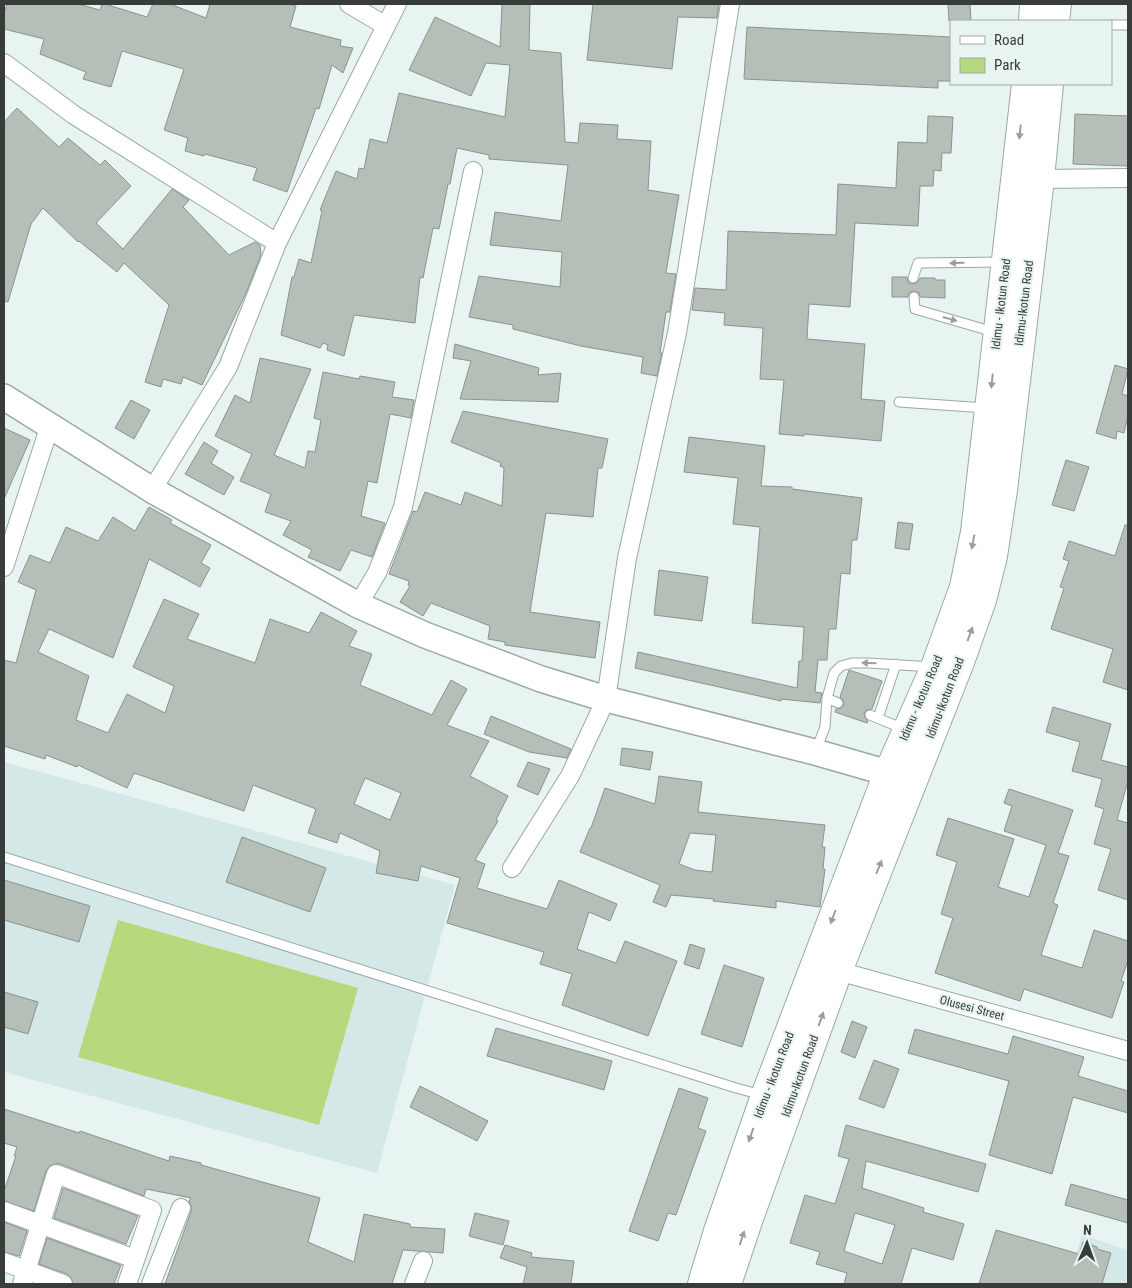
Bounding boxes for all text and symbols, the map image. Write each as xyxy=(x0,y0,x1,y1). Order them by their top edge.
legend xyxy=(950,20,1112,85)
text: Road xyxy=(994,31,1024,49)
text: Park xyxy=(994,56,1021,74)
one-way arrow xyxy=(1016,125,1024,141)
street label: Idimu - Ikotun Road xyxy=(988,258,1014,350)
one-way arrow xyxy=(949,259,965,267)
street label: Idimu-Ikotun Road xyxy=(1012,259,1036,347)
one-way arrow xyxy=(943,316,958,324)
one-way arrow xyxy=(988,373,996,389)
one-way arrow xyxy=(969,534,977,550)
one-way arrow xyxy=(967,627,974,642)
street label: Idimu - Ikotun Road xyxy=(897,653,945,743)
street label: Idimu-Ikotun Road xyxy=(923,655,967,741)
one-way arrow xyxy=(861,659,877,667)
one-way arrow xyxy=(875,860,883,874)
one-way arrow xyxy=(829,910,837,925)
street label: Olusesi Street xyxy=(938,993,1006,1023)
one-way arrow xyxy=(817,1011,825,1026)
street label: Idimu - Ikotun Road xyxy=(751,1030,797,1120)
street label: Idimu-Ikotun Road xyxy=(779,1033,821,1119)
one-way arrow xyxy=(747,1128,755,1143)
north arrow xyxy=(1062,1218,1112,1268)
text: N xyxy=(1083,1222,1092,1238)
one-way arrow xyxy=(739,1230,747,1245)

